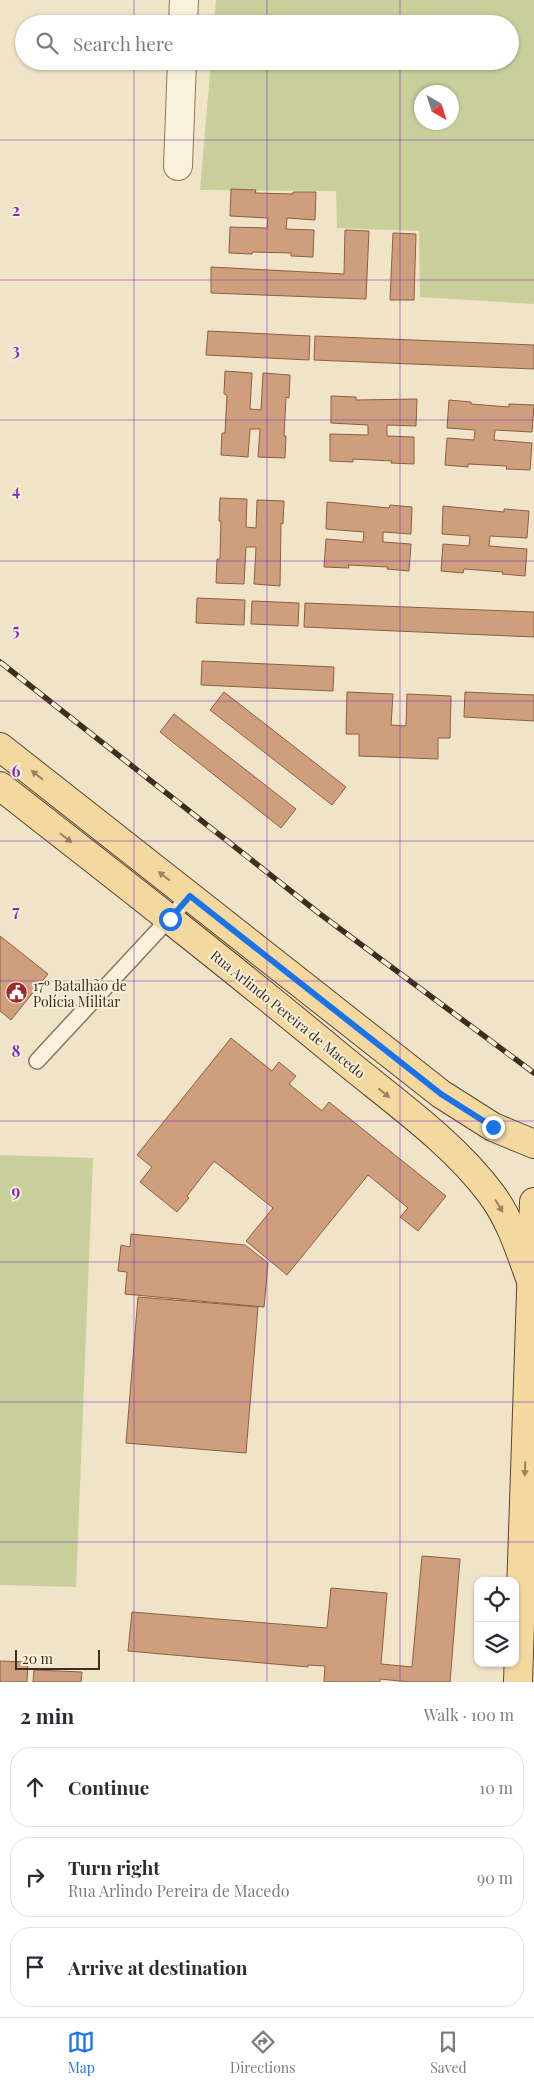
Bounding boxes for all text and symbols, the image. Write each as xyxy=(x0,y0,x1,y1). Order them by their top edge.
search box xyxy=(15,15,519,70)
icon: search xyxy=(33,29,61,57)
text: Search here xyxy=(73,30,173,56)
north arrow xyxy=(414,85,459,130)
text: 2 xyxy=(12,199,20,220)
text: 3 xyxy=(12,339,20,360)
text: 4 xyxy=(12,479,20,500)
text: 5 xyxy=(12,619,20,640)
text: 6 xyxy=(12,760,21,781)
one-way arrow xyxy=(30,770,43,781)
one-way arrow xyxy=(59,833,73,843)
one-way arrow xyxy=(157,871,171,881)
text: 7 xyxy=(12,900,20,921)
route start xyxy=(159,908,182,931)
street label: Rua Arlindo Pereira de Macedo xyxy=(207,946,370,1083)
place label: 17º Batalhão de Polícia Militar xyxy=(33,976,127,1011)
public building icon: 17º Batalhão de Polícia Militar xyxy=(5,981,29,1005)
text: 8 xyxy=(12,1040,21,1061)
one-way arrow xyxy=(377,1088,390,1099)
route end xyxy=(482,1116,505,1139)
text: 9 xyxy=(12,1180,21,1201)
one-way arrow xyxy=(495,1200,504,1213)
one-way arrow xyxy=(521,1462,529,1478)
map controls xyxy=(474,1577,519,1667)
button: locate xyxy=(474,1577,519,1622)
button: layers xyxy=(474,1622,519,1667)
scale bar xyxy=(15,1647,100,1670)
text: 20 m xyxy=(22,1649,53,1668)
text: 2 min xyxy=(20,1701,74,1729)
text: Walk · 100 m xyxy=(424,1704,514,1725)
icon: ahead xyxy=(21,1773,49,1801)
text: Continue xyxy=(68,1774,149,1800)
text: 10 m xyxy=(479,1777,513,1798)
text: Turn right xyxy=(68,1854,160,1880)
icon: right xyxy=(21,1863,49,1891)
text: 90 m xyxy=(477,1867,513,1888)
text: Rua Arlindo Pereira de Macedo xyxy=(68,1880,290,1901)
icon: arrive xyxy=(21,1953,49,1981)
text: Arrive at destination xyxy=(68,1954,248,1980)
tab: Map xyxy=(67,2028,95,2077)
tab: Directions xyxy=(230,2028,296,2077)
tab: Saved xyxy=(430,2028,467,2077)

